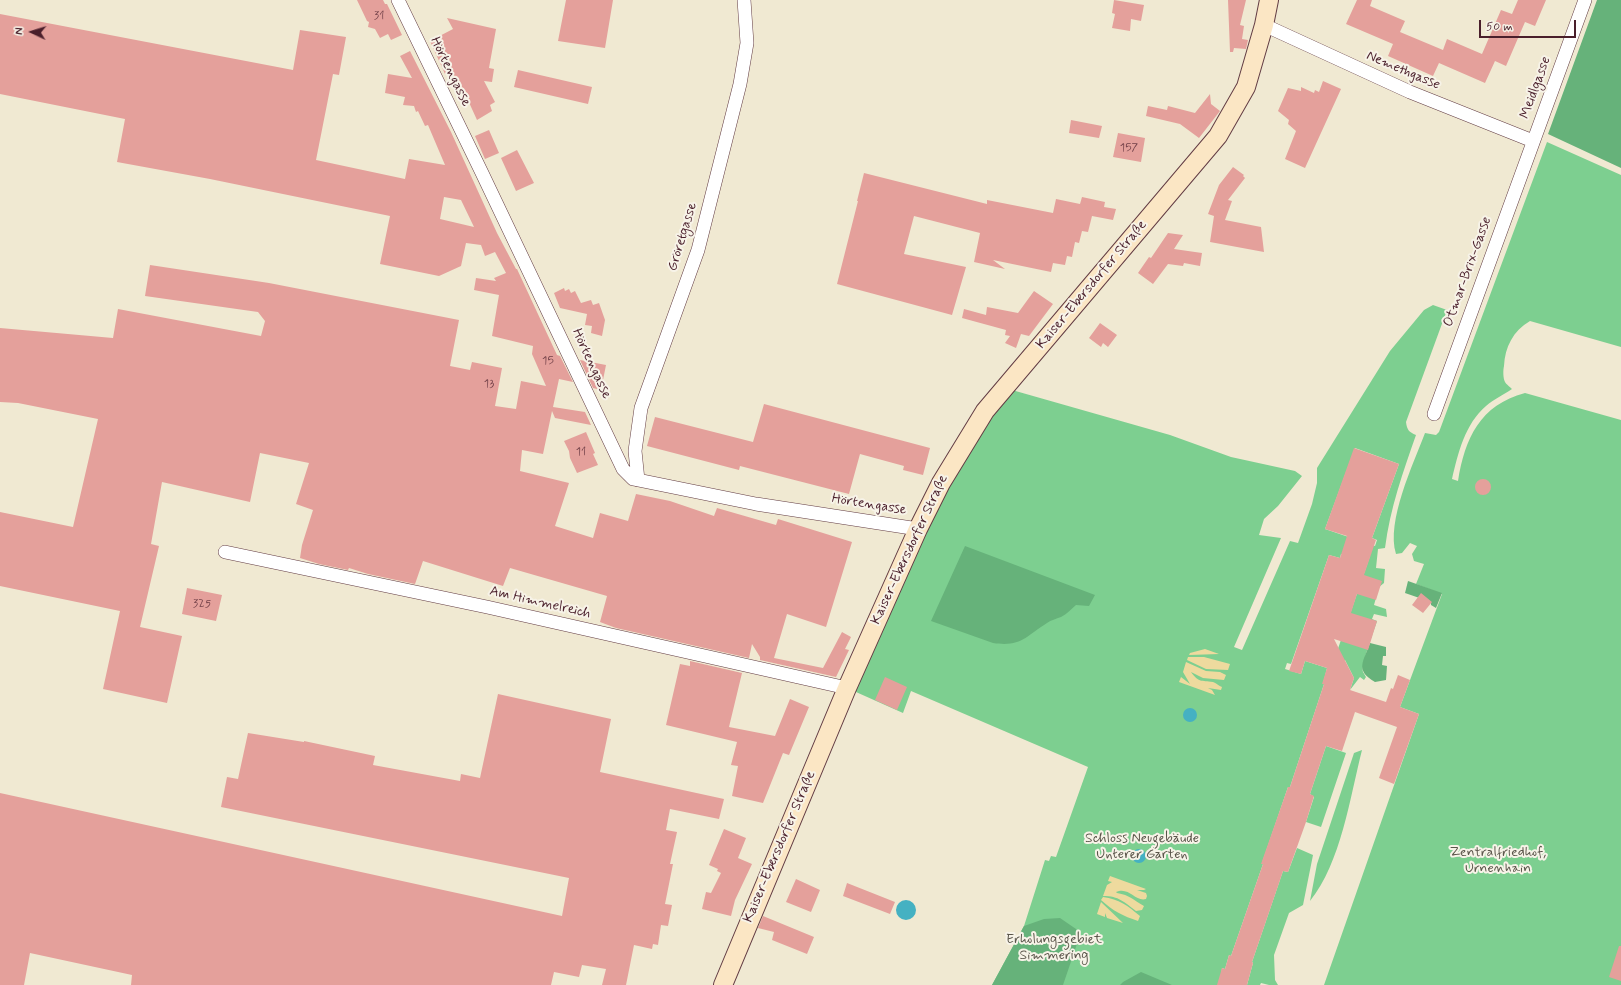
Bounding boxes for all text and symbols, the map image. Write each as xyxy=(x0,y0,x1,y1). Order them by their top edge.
house number: 31 xyxy=(374,9,384,23)
north arrow xyxy=(12,12,52,52)
scale bar xyxy=(1481,12,1578,38)
text: 50 m xyxy=(1486,19,1513,35)
text: N xyxy=(13,27,27,35)
street label: Hörtengasse xyxy=(426,34,474,110)
street label: Nemethgasse xyxy=(1364,48,1442,94)
street label: Meidlgasse xyxy=(1517,55,1555,121)
house number: 157 xyxy=(1120,141,1138,155)
street label: Gröretgasse xyxy=(665,201,701,273)
street label: Otmar-Brix-Gasse xyxy=(1440,215,1496,329)
street label: Kaiser-Ebersdorfer Straße xyxy=(1033,217,1151,353)
street label: Hörtengasse xyxy=(567,326,615,402)
house number: 15 xyxy=(542,354,554,368)
house number: 13 xyxy=(484,377,494,391)
house number: 11 xyxy=(576,445,586,459)
street label: Kaiser-Ebersdorfer Straße xyxy=(868,473,952,627)
street label: Hörtengasse xyxy=(830,491,908,519)
street label: Am Himmelreich xyxy=(488,583,592,623)
house number: 325 xyxy=(193,597,211,611)
street label: Kaiser-Ebersdorfer Straße xyxy=(740,769,820,925)
park label: Schloss Neugebäude Unterer Garten xyxy=(1085,831,1199,864)
park label: Zentralfriedhof, Urnenhain xyxy=(1450,845,1546,878)
park label: Erholungsgebiet Simmering xyxy=(1006,932,1102,964)

